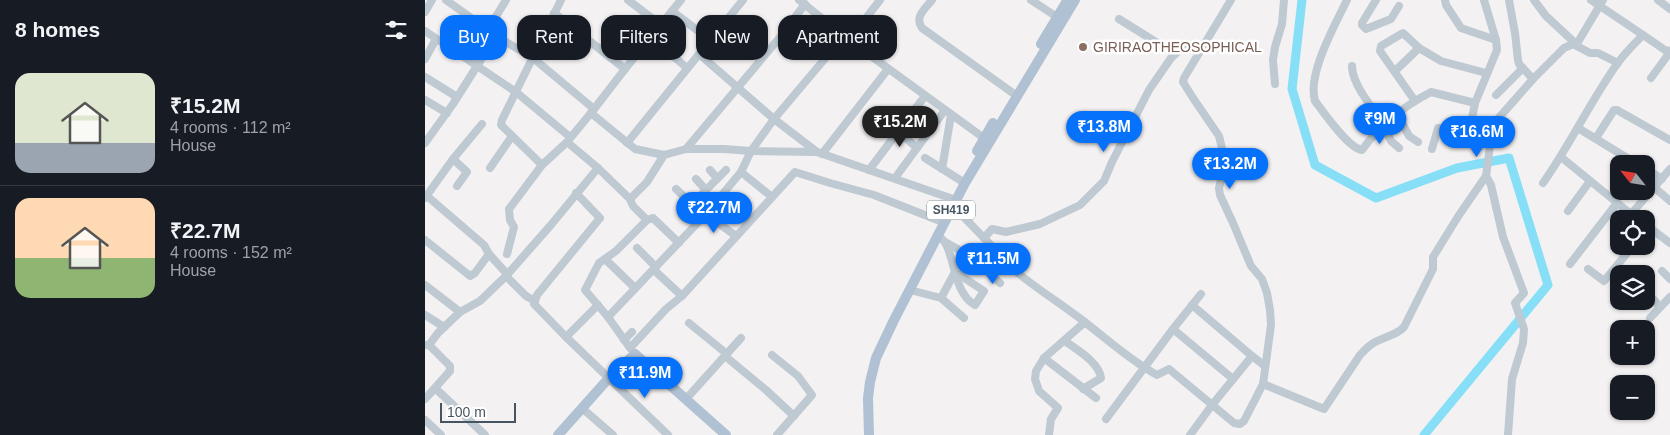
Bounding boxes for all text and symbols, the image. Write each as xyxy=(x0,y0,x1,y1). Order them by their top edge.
chip: Buy xyxy=(440,15,507,60)
chip: Rent xyxy=(517,15,591,60)
chip: Filters xyxy=(601,15,686,60)
chip: New xyxy=(696,15,768,60)
chip: Apartment xyxy=(778,15,897,60)
icon: filters xyxy=(382,16,410,44)
text: 8 homes xyxy=(15,18,100,41)
place label: GIRIRAOTHEOSOPHICAL xyxy=(1093,39,1262,55)
marker: GIRIRAOTHEOSOPHICAL xyxy=(1077,41,1089,53)
icon: home xyxy=(55,93,115,153)
text: ₹15.2M xyxy=(170,94,240,117)
pin: ₹9M xyxy=(1356,102,1404,145)
pin: ₹15.2M xyxy=(859,106,941,148)
pin: ₹13.8M xyxy=(1063,110,1145,153)
text: ₹9M xyxy=(1364,110,1396,127)
text: ₹15.2M xyxy=(873,113,927,130)
pin: ₹16.6M xyxy=(1436,116,1518,158)
text: ₹13.8M xyxy=(1077,118,1131,135)
text: 4 rooms · 112 m² xyxy=(170,119,291,136)
text: ₹16.6M xyxy=(1450,123,1504,140)
text: House xyxy=(170,137,216,154)
pin: ₹13.2M xyxy=(1189,148,1271,190)
text: ₹13.2M xyxy=(1203,155,1257,172)
north arrow xyxy=(1610,155,1655,200)
map controls xyxy=(1610,155,1655,420)
pin: ₹22.7M xyxy=(673,192,755,234)
text: ₹22.7M xyxy=(687,199,741,216)
road number: SH419 xyxy=(927,200,975,220)
button: locate xyxy=(1610,210,1655,255)
icon: home xyxy=(55,218,115,278)
text: ₹22.7M xyxy=(170,219,240,242)
pin: ₹11.5M xyxy=(952,242,1034,285)
text: 4 rooms · 152 m² xyxy=(170,244,292,261)
text: ₹11.5M xyxy=(967,250,1019,267)
text: House xyxy=(170,262,216,279)
button: layers xyxy=(1610,265,1655,310)
button: + xyxy=(1610,320,1655,365)
pin: ₹11.9M xyxy=(604,356,686,399)
text: ₹11.9M xyxy=(619,364,671,381)
button: − xyxy=(1610,375,1655,420)
scale bar xyxy=(440,400,516,423)
text: 100 m xyxy=(447,404,486,420)

